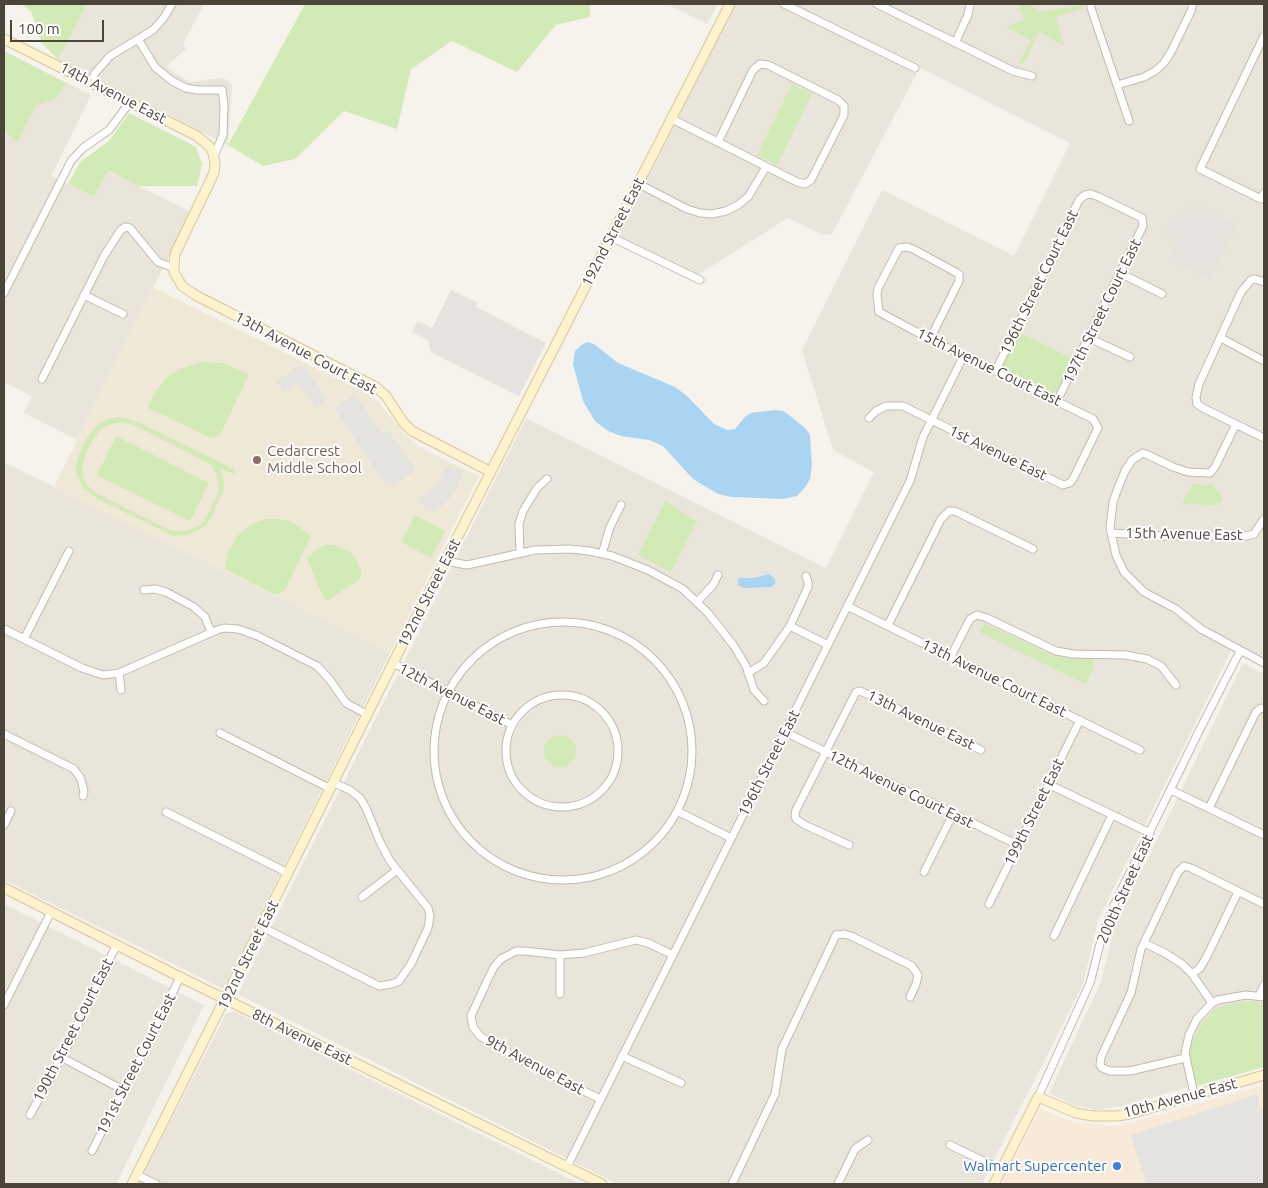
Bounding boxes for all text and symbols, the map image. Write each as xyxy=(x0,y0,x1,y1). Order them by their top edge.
scale bar xyxy=(12,10,106,42)
text: 100 m xyxy=(18,20,60,37)
street label: 14th Avenue East xyxy=(57,58,169,128)
street label: 192nd Street East xyxy=(578,174,648,290)
street label: 196th Street Court East xyxy=(996,207,1082,357)
street label: 197th Street Court East xyxy=(1059,236,1145,386)
street label: 13th Avenue Court East xyxy=(232,308,380,398)
street label: 15th Avenue Court East xyxy=(914,324,1064,410)
street label: 1st Avenue East xyxy=(946,422,1050,484)
place label: Cedarcrest Middle School xyxy=(267,442,362,477)
marker: Cedarcrest Middle School xyxy=(251,454,263,466)
street label: 15th Avenue East xyxy=(1125,524,1243,544)
street label: 192nd Street East xyxy=(394,535,464,651)
street label: 13th Avenue Court East xyxy=(919,635,1069,721)
street label: 12th Avenue East xyxy=(396,659,508,729)
street label: 13th Avenue East xyxy=(864,686,978,754)
street label: 196th Street East xyxy=(734,707,804,819)
street label: 12th Avenue Court East xyxy=(826,746,976,832)
street label: 199th Street East xyxy=(1000,755,1068,869)
street label: 200th Street East xyxy=(1093,832,1157,946)
street label: 192nd Street East xyxy=(214,897,282,1013)
street label: 190th Street Court East xyxy=(29,955,117,1105)
street label: 191st Street Court East xyxy=(92,990,180,1138)
street label: 8th Avenue East xyxy=(249,1005,355,1069)
street label: 9th Avenue East xyxy=(483,1032,587,1098)
street label: 10th Avenue East xyxy=(1121,1074,1239,1122)
place label: Walmart Supercenter xyxy=(963,1157,1107,1175)
marker: Walmart Supercenter xyxy=(1111,1160,1123,1172)

